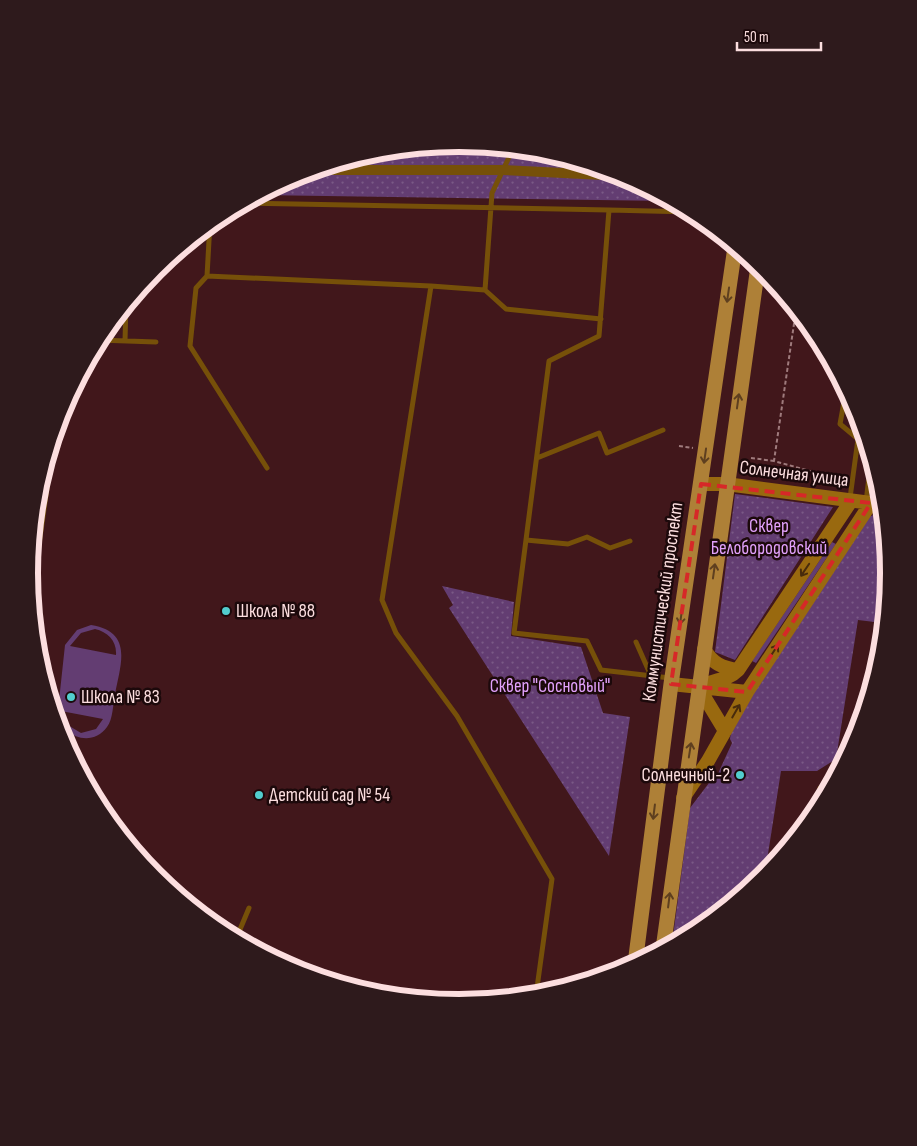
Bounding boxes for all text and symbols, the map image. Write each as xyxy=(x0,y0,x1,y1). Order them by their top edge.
scale bar xyxy=(737,20,821,52)
text: 50 m xyxy=(744,28,769,47)
one-way arrow xyxy=(723,287,733,303)
one-way arrow xyxy=(734,394,744,410)
one-way arrow xyxy=(700,448,710,464)
street label: Солнечная улица xyxy=(738,456,850,492)
street label: Коммунистический проспект xyxy=(638,501,688,703)
park label: Сквер Белобородовский xyxy=(711,515,827,560)
one-way arrow xyxy=(710,563,720,579)
one-way arrow xyxy=(800,563,810,577)
place label: Школа № 88 xyxy=(236,600,315,623)
marker: Школа № 88 xyxy=(220,605,232,617)
one-way arrow xyxy=(676,608,686,624)
one-way arrow xyxy=(769,645,779,659)
park label: Сквер "Сосновый" xyxy=(490,675,610,698)
place label: Школа № 83 xyxy=(81,686,160,709)
marker: Школа № 83 xyxy=(65,691,77,703)
one-way arrow xyxy=(732,705,742,719)
one-way arrow xyxy=(685,742,695,758)
place label: Солнечный-2 xyxy=(642,764,730,787)
marker: Солнечный-2 xyxy=(734,769,746,781)
place label: Детский сад № 54 xyxy=(269,784,390,807)
marker: Детский сад № 54 xyxy=(253,789,265,801)
one-way arrow xyxy=(649,804,659,820)
one-way arrow xyxy=(664,893,674,909)

